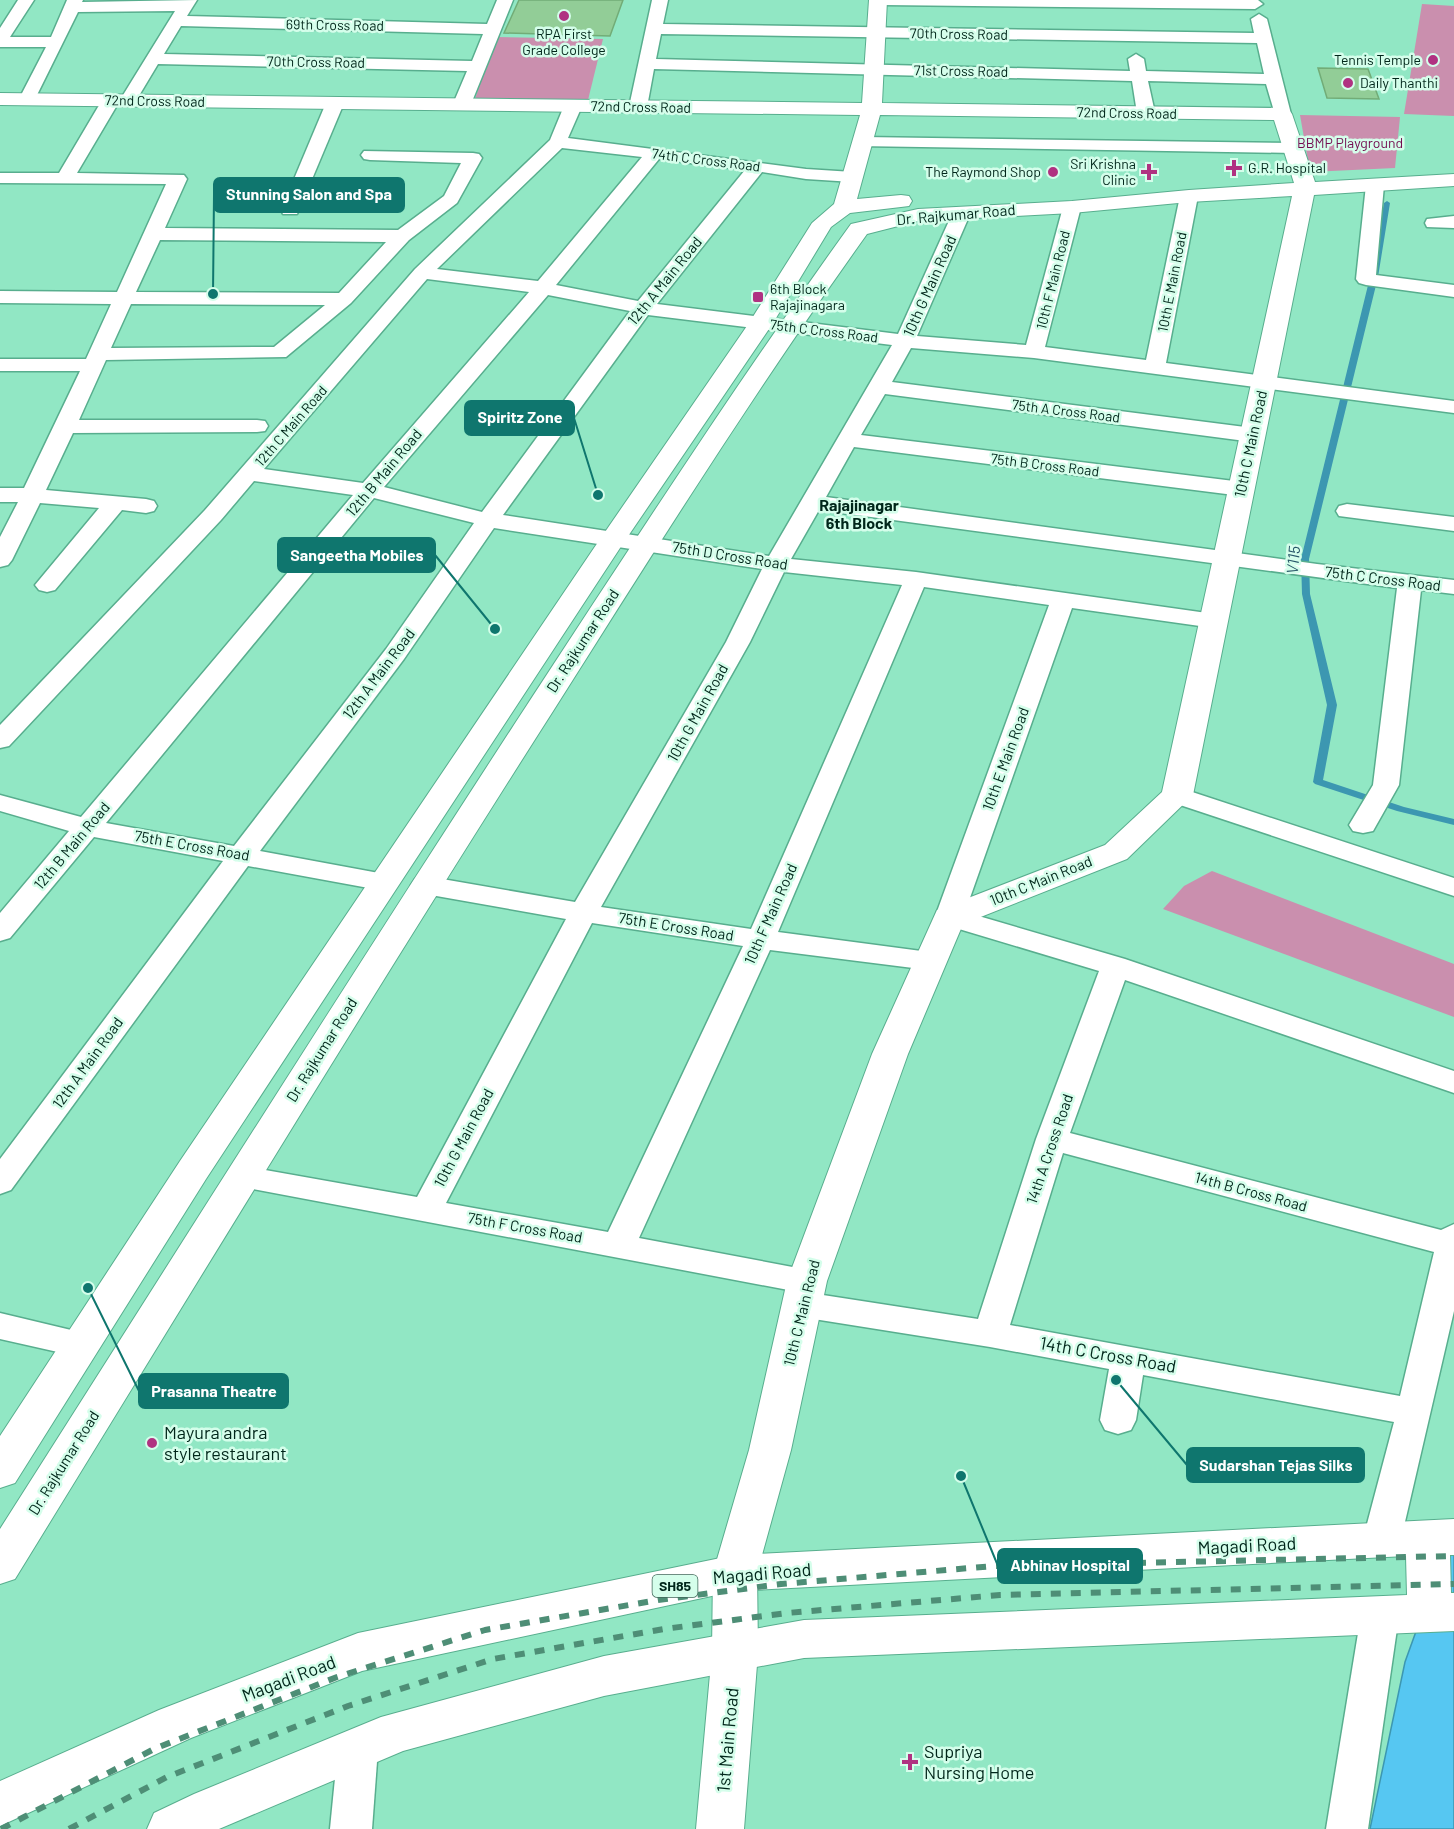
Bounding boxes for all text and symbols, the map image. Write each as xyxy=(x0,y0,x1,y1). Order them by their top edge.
marker: RPA First Grade College xyxy=(557,9,571,23)
street label: 69th Cross Road xyxy=(286,15,384,34)
street label: 70th Cross Road xyxy=(910,24,1008,43)
place label: RPA First Grade College xyxy=(522,25,606,58)
place label: Tennis Temple xyxy=(1334,51,1421,68)
street label: 70th Cross Road xyxy=(267,52,365,71)
marker: Tennis Temple xyxy=(1426,53,1440,67)
street label: 71st Cross Road xyxy=(914,61,1008,80)
place label: Daily Thanthi xyxy=(1360,74,1438,91)
marker: Daily Thanthi xyxy=(1341,76,1355,90)
street label: 72nd Cross Road xyxy=(105,91,205,110)
street label: 72nd Cross Road xyxy=(591,97,691,116)
street label: 72nd Cross Road xyxy=(1077,103,1177,122)
park label: BBMP Playground xyxy=(1297,134,1403,151)
street label: 74th C Cross Road xyxy=(651,144,761,175)
place label: Sri Krishna Clinic xyxy=(1070,155,1136,188)
marker: G.R. Hospital xyxy=(1225,159,1243,177)
place label: G.R. Hospital xyxy=(1248,159,1326,176)
place label: The Raymond Shop xyxy=(925,163,1041,180)
marker: Sri Krishna Clinic xyxy=(1140,163,1158,181)
marker: The Raymond Shop xyxy=(1046,165,1060,179)
callout: Stunning Salon and Spa xyxy=(214,178,404,212)
text: Stunning Salon and Spa xyxy=(226,184,392,203)
street label: Dr. Rajkumar Road xyxy=(896,200,1016,228)
street label: 10th F Main Road xyxy=(1032,229,1073,331)
street label: 10th E Main Road xyxy=(1153,230,1190,333)
street label: 10th G Main Road xyxy=(899,232,959,339)
street label: 12th A Main Road xyxy=(623,233,705,328)
place label: 6th Block Rajajinagara xyxy=(770,280,845,313)
marker: 6th Block Rajajinagara xyxy=(751,290,765,304)
street label: 75th C Cross Road xyxy=(769,315,879,346)
street label: 12th C Main Road xyxy=(251,382,330,469)
street label: 10th C Main Road xyxy=(1230,389,1270,499)
street label: 75th A Cross Road xyxy=(1011,395,1121,426)
callout: Spiritz Zone xyxy=(465,401,574,435)
text: Spiritz Zone xyxy=(478,407,563,426)
street label: 12th B Main Road xyxy=(341,425,425,520)
street label: 75th B Cross Road xyxy=(990,449,1100,480)
district label: Rajajinagar 6th Block xyxy=(819,495,899,532)
street label: 75th D Cross Road xyxy=(671,537,789,573)
callout: Sangeetha Mobiles xyxy=(278,538,435,572)
text: Sangeetha Mobiles xyxy=(290,545,424,564)
water label: V115 xyxy=(1282,545,1303,575)
street label: 75th C Cross Road xyxy=(1324,562,1442,594)
street label: Dr. Rajkumar Road xyxy=(542,586,622,695)
street label: 12th A Main Road xyxy=(338,625,418,722)
street label: 10th G Main Road xyxy=(663,661,731,765)
street label: 10th E Main Road xyxy=(978,704,1032,813)
street label: 12th B Main Road xyxy=(29,798,113,893)
street label: 75th E Cross Road xyxy=(133,826,251,864)
street label: 10th C Main Road xyxy=(987,851,1094,909)
street label: 10th F Main Road xyxy=(740,860,800,967)
street label: 75th E Cross Road xyxy=(617,908,735,944)
street label: Dr. Rajkumar Road xyxy=(282,994,360,1105)
street label: 12th A Main Road xyxy=(48,1013,126,1112)
street label: 10th G Main Road xyxy=(430,1085,497,1190)
street label: 14th A Cross Road xyxy=(1022,1091,1076,1206)
street label: 14th B Cross Road xyxy=(1193,1167,1309,1215)
street label: 75th F Cross Road xyxy=(467,1208,584,1246)
street label: 10th C Main Road xyxy=(779,1258,823,1368)
street label: 14th C Cross Road xyxy=(1038,1331,1178,1377)
callout: Prasanna Theatre xyxy=(139,1374,288,1408)
text: Prasanna Theatre xyxy=(151,1381,277,1400)
street label: Dr. Rajkumar Road xyxy=(24,1407,102,1518)
place label: Mayura andra style restaurant xyxy=(164,1421,287,1464)
marker: Mayura andra style restaurant xyxy=(145,1436,159,1450)
callout: Sudarshan Tejas Silks xyxy=(1187,1448,1364,1482)
text: Sudarshan Tejas Silks xyxy=(1199,1455,1353,1474)
street label: Magadi Road xyxy=(1197,1531,1297,1559)
callout: Abhinav Hospital xyxy=(998,1549,1142,1583)
text: Abhinav Hospital xyxy=(1010,1555,1130,1574)
street label: Magadi Road xyxy=(712,1558,812,1588)
road number: SH85 xyxy=(652,1575,698,1597)
street label: Magadi Road xyxy=(239,1650,339,1706)
street label: 1st Main Road xyxy=(711,1687,743,1793)
place label: Supriya Nursing Home xyxy=(924,1740,1034,1783)
marker: Supriya Nursing Home xyxy=(901,1753,919,1771)

